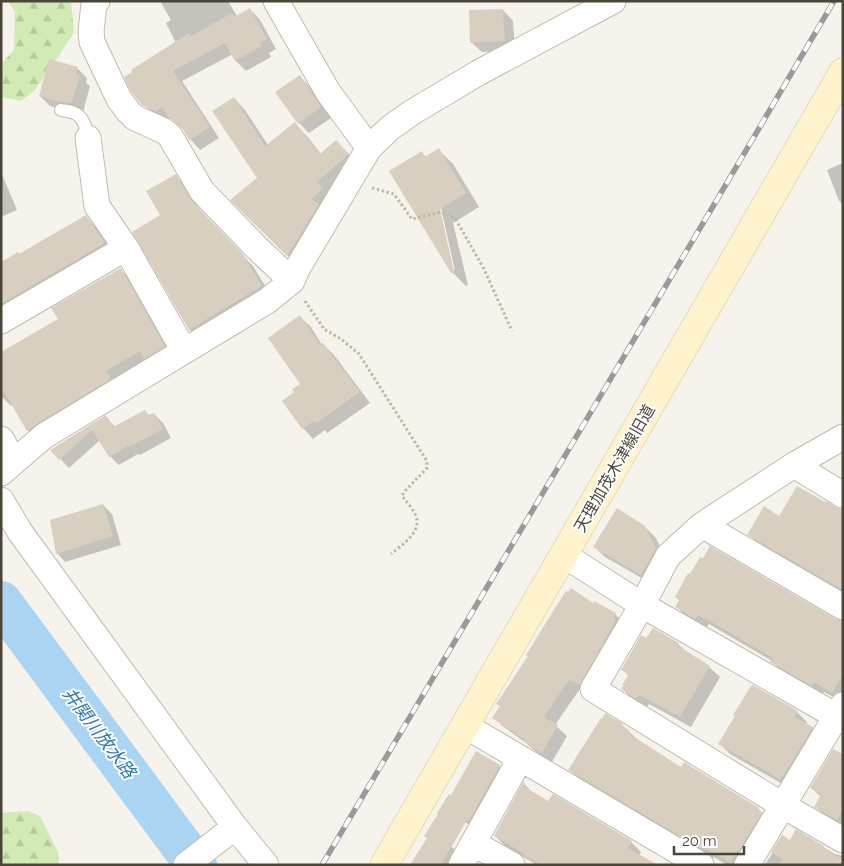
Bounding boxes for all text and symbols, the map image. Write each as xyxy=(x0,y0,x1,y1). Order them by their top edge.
street label: 天理加茂木津線旧道 xyxy=(570,401,659,535)
water label: 井関川放水路 xyxy=(59,683,141,784)
scale bar xyxy=(674,824,744,856)
text: 20 m xyxy=(682,832,717,850)

